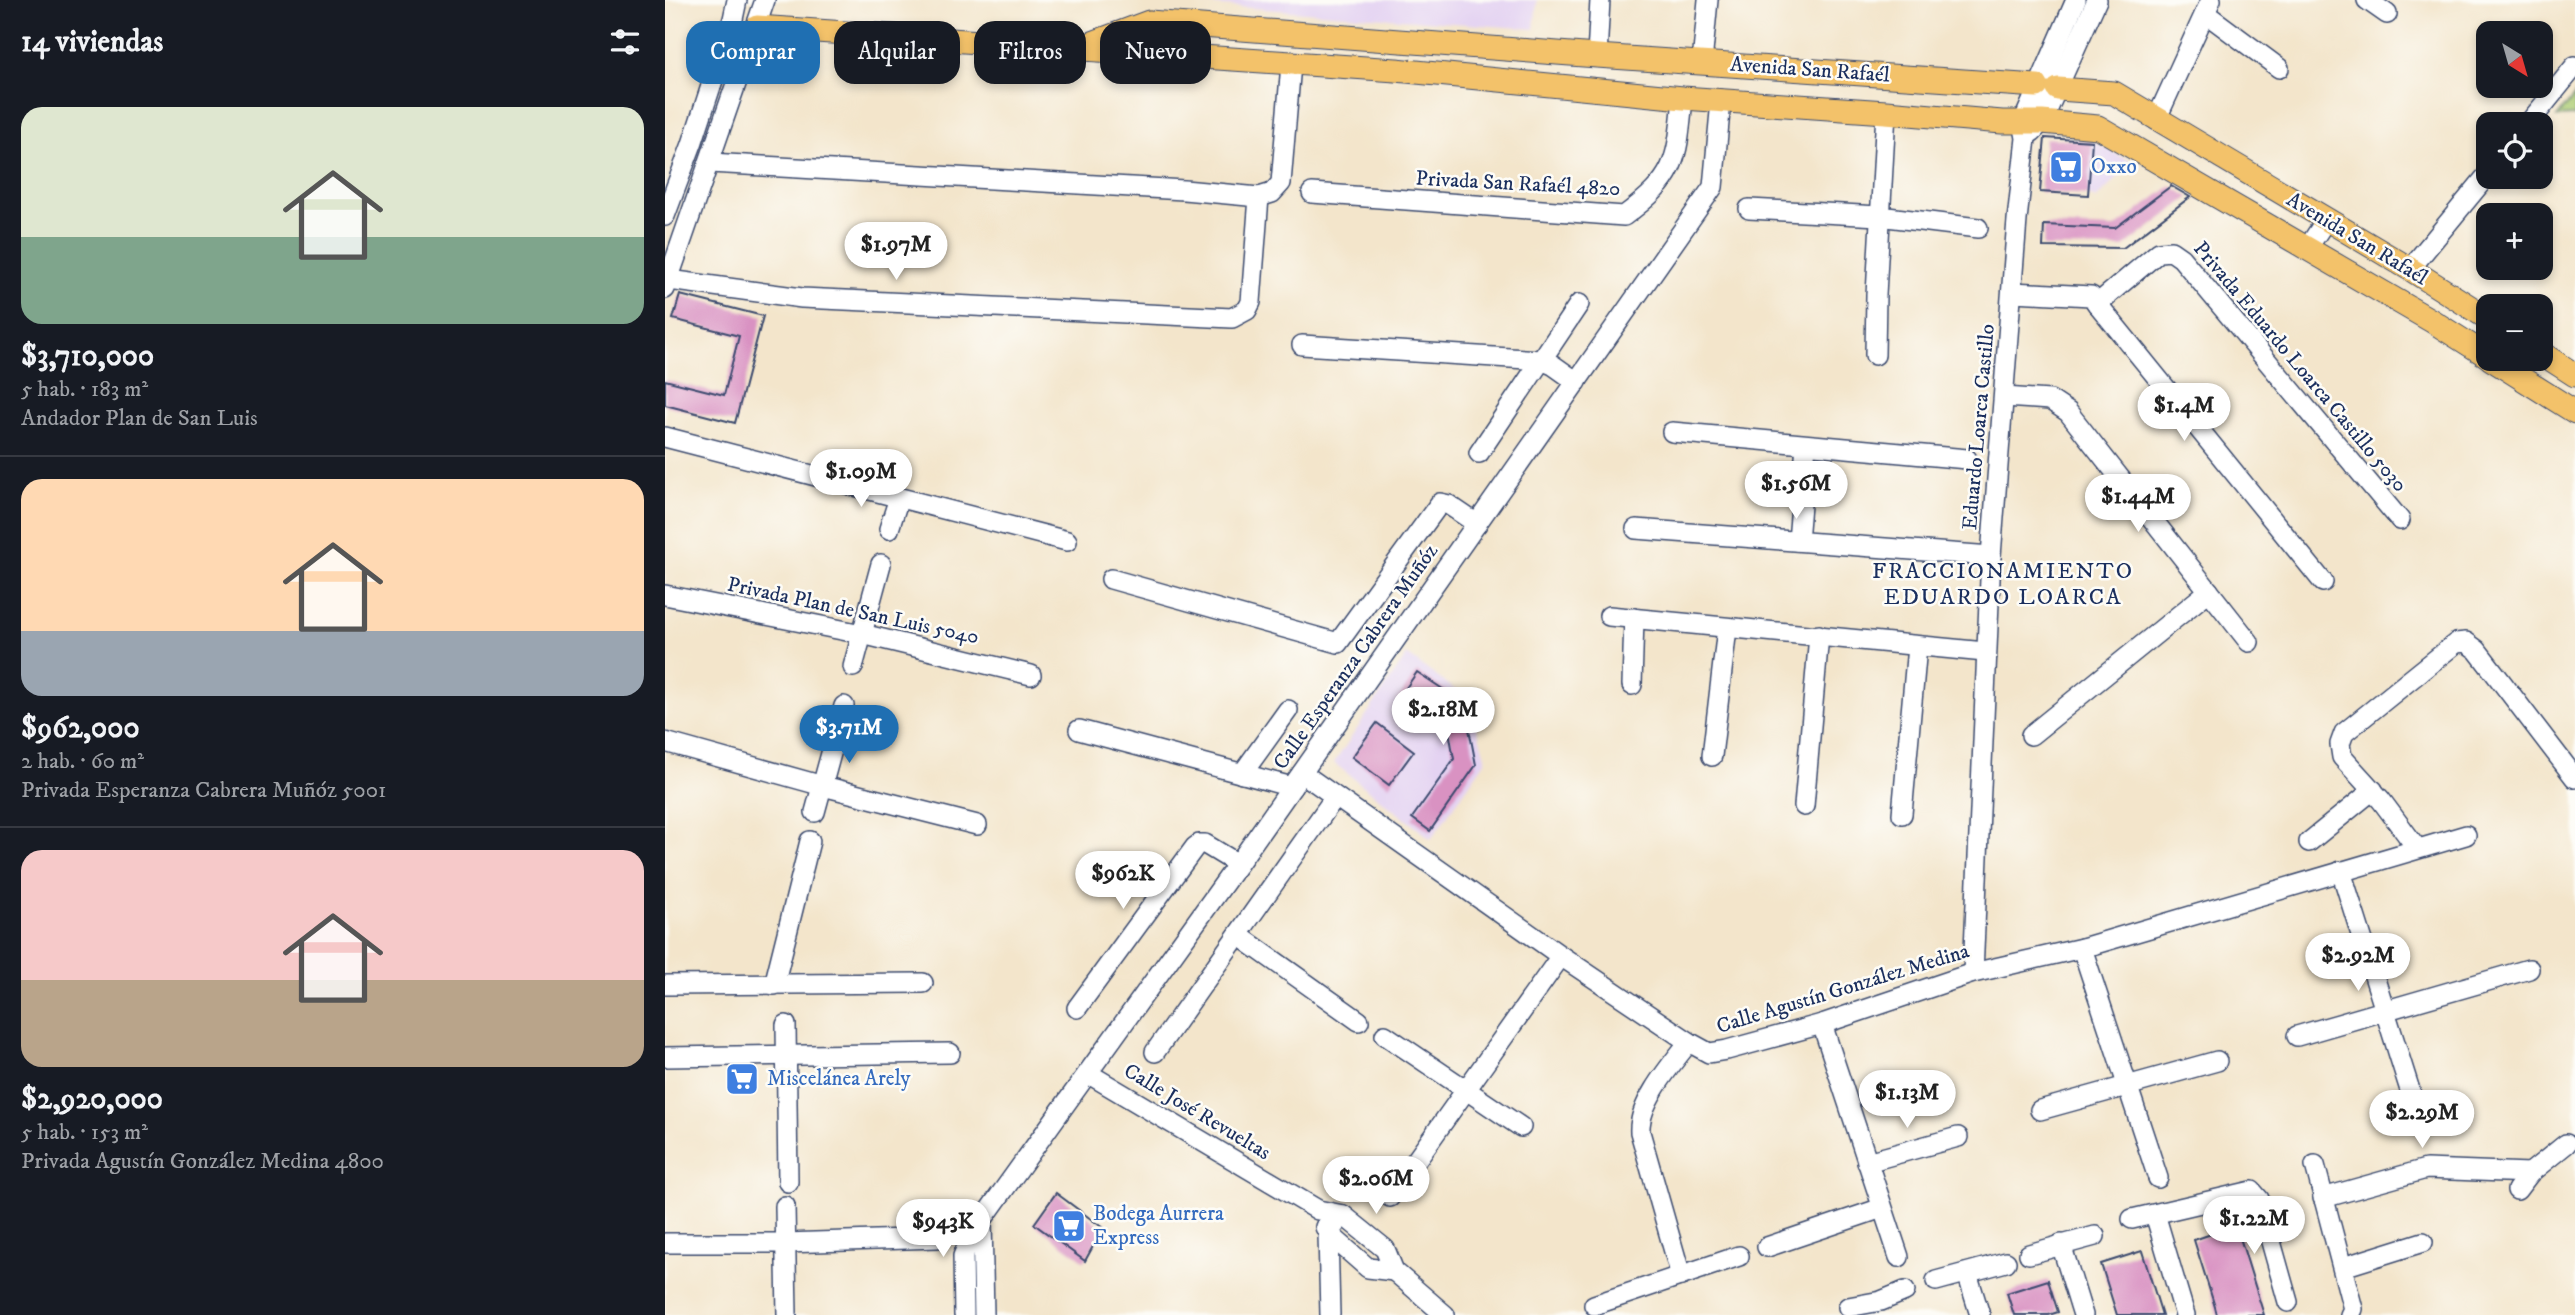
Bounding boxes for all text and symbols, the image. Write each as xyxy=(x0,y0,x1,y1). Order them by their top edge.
chip: Comprar xyxy=(686,21,820,84)
chip: Alquilar xyxy=(834,21,960,84)
chip: Filtros xyxy=(974,21,1086,84)
chip: Nuevo xyxy=(1100,21,1211,84)
north arrow xyxy=(2476,21,2553,98)
map controls xyxy=(2476,21,2553,371)
icon: filters xyxy=(606,23,644,61)
text: 14 viviendas xyxy=(21,24,163,61)
street label: Avenida San Rafaél xyxy=(1729,51,1891,89)
button: locate xyxy=(2476,112,2553,189)
supermarket icon: Oxxo xyxy=(2047,148,2085,186)
icon: home xyxy=(270,152,396,278)
place label: Oxxo xyxy=(2091,154,2137,180)
street label: Privada San Rafaél 4820 xyxy=(1415,166,1621,202)
street label: Avenida San Rafaél xyxy=(2282,187,2433,292)
button: + xyxy=(2476,203,2553,280)
pin: $1.97M xyxy=(839,222,953,282)
text: $1.97M xyxy=(860,230,932,259)
street label: Privada Eduardo Loarca Castillo 5030 xyxy=(2187,236,2413,498)
button: − xyxy=(2476,294,2553,371)
street label: Eduardo Loarca Castillo xyxy=(1957,323,2001,531)
text: $3,710,000 xyxy=(21,338,154,375)
text: 5 hab. · 183 m² xyxy=(21,375,148,404)
pin: $1.4M xyxy=(2135,384,2233,443)
text: $1.4M xyxy=(2154,391,2214,420)
text: Andador Plan de San Luis xyxy=(21,404,258,433)
pin: $1.09M xyxy=(804,449,918,509)
text: $1.09M xyxy=(825,457,897,486)
pin: $1.56M xyxy=(1739,462,1853,521)
text: $1.56M xyxy=(1761,469,1831,498)
pin: $1.44M xyxy=(2081,475,2195,534)
text: $1.44M xyxy=(2101,482,2175,511)
icon: home xyxy=(270,524,396,650)
street label: Calle Esperanza Cabrera Muñóz xyxy=(1268,539,1444,775)
district label: FRACCIONAMIENTO EDUARDO LOARCA xyxy=(1872,557,2134,612)
street label: Privada Plan de San Luis 5040 xyxy=(725,572,981,650)
pin: $2.18M xyxy=(1386,688,1500,747)
text: $2.18M xyxy=(1408,695,1478,724)
pin: $3.71M xyxy=(792,706,906,765)
text: $962,000 xyxy=(21,710,140,747)
text: $3.71M xyxy=(816,713,882,742)
text: 2 hab. · 60 m² xyxy=(21,747,144,776)
text: Privada Esperanza Cabrera Muñóz 5001 xyxy=(21,776,386,805)
pin: $962K xyxy=(1074,852,1172,911)
text: $962K xyxy=(1091,859,1155,888)
icon: home xyxy=(270,895,396,1021)
pin: $2.92M xyxy=(2301,934,2415,993)
street label: Calle Agustín González Medina xyxy=(1714,938,1973,1040)
text: $2.92M xyxy=(2321,941,2395,970)
street label: Calle José Revueltas xyxy=(1119,1058,1275,1166)
supermarket icon: Miscelánea Arely xyxy=(723,1060,761,1098)
place label: Miscelánea Arely xyxy=(767,1066,912,1092)
pin: $1.13M xyxy=(1850,1070,1964,1130)
text: $1.13M xyxy=(1875,1078,1939,1107)
text: $2,920,000 xyxy=(21,1081,163,1118)
pin: $2.29M xyxy=(2365,1090,2479,1150)
text: $2.29M xyxy=(2385,1098,2459,1127)
text: 5 hab. · 153 m² xyxy=(21,1118,148,1147)
text: Privada Agustín González Medina 4800 xyxy=(21,1147,384,1176)
pin: $2.06M xyxy=(1319,1156,1433,1216)
text: $2.06M xyxy=(1338,1164,1414,1193)
pin: $1.22M xyxy=(2197,1196,2311,1256)
pin: $943K xyxy=(894,1200,992,1259)
place label: Bodega Aurrera Express xyxy=(1093,1201,1224,1251)
text: $1.22M xyxy=(2219,1204,2289,1233)
text: $943K xyxy=(912,1207,974,1236)
supermarket icon: Bodega Aurrera Express xyxy=(1050,1207,1088,1245)

